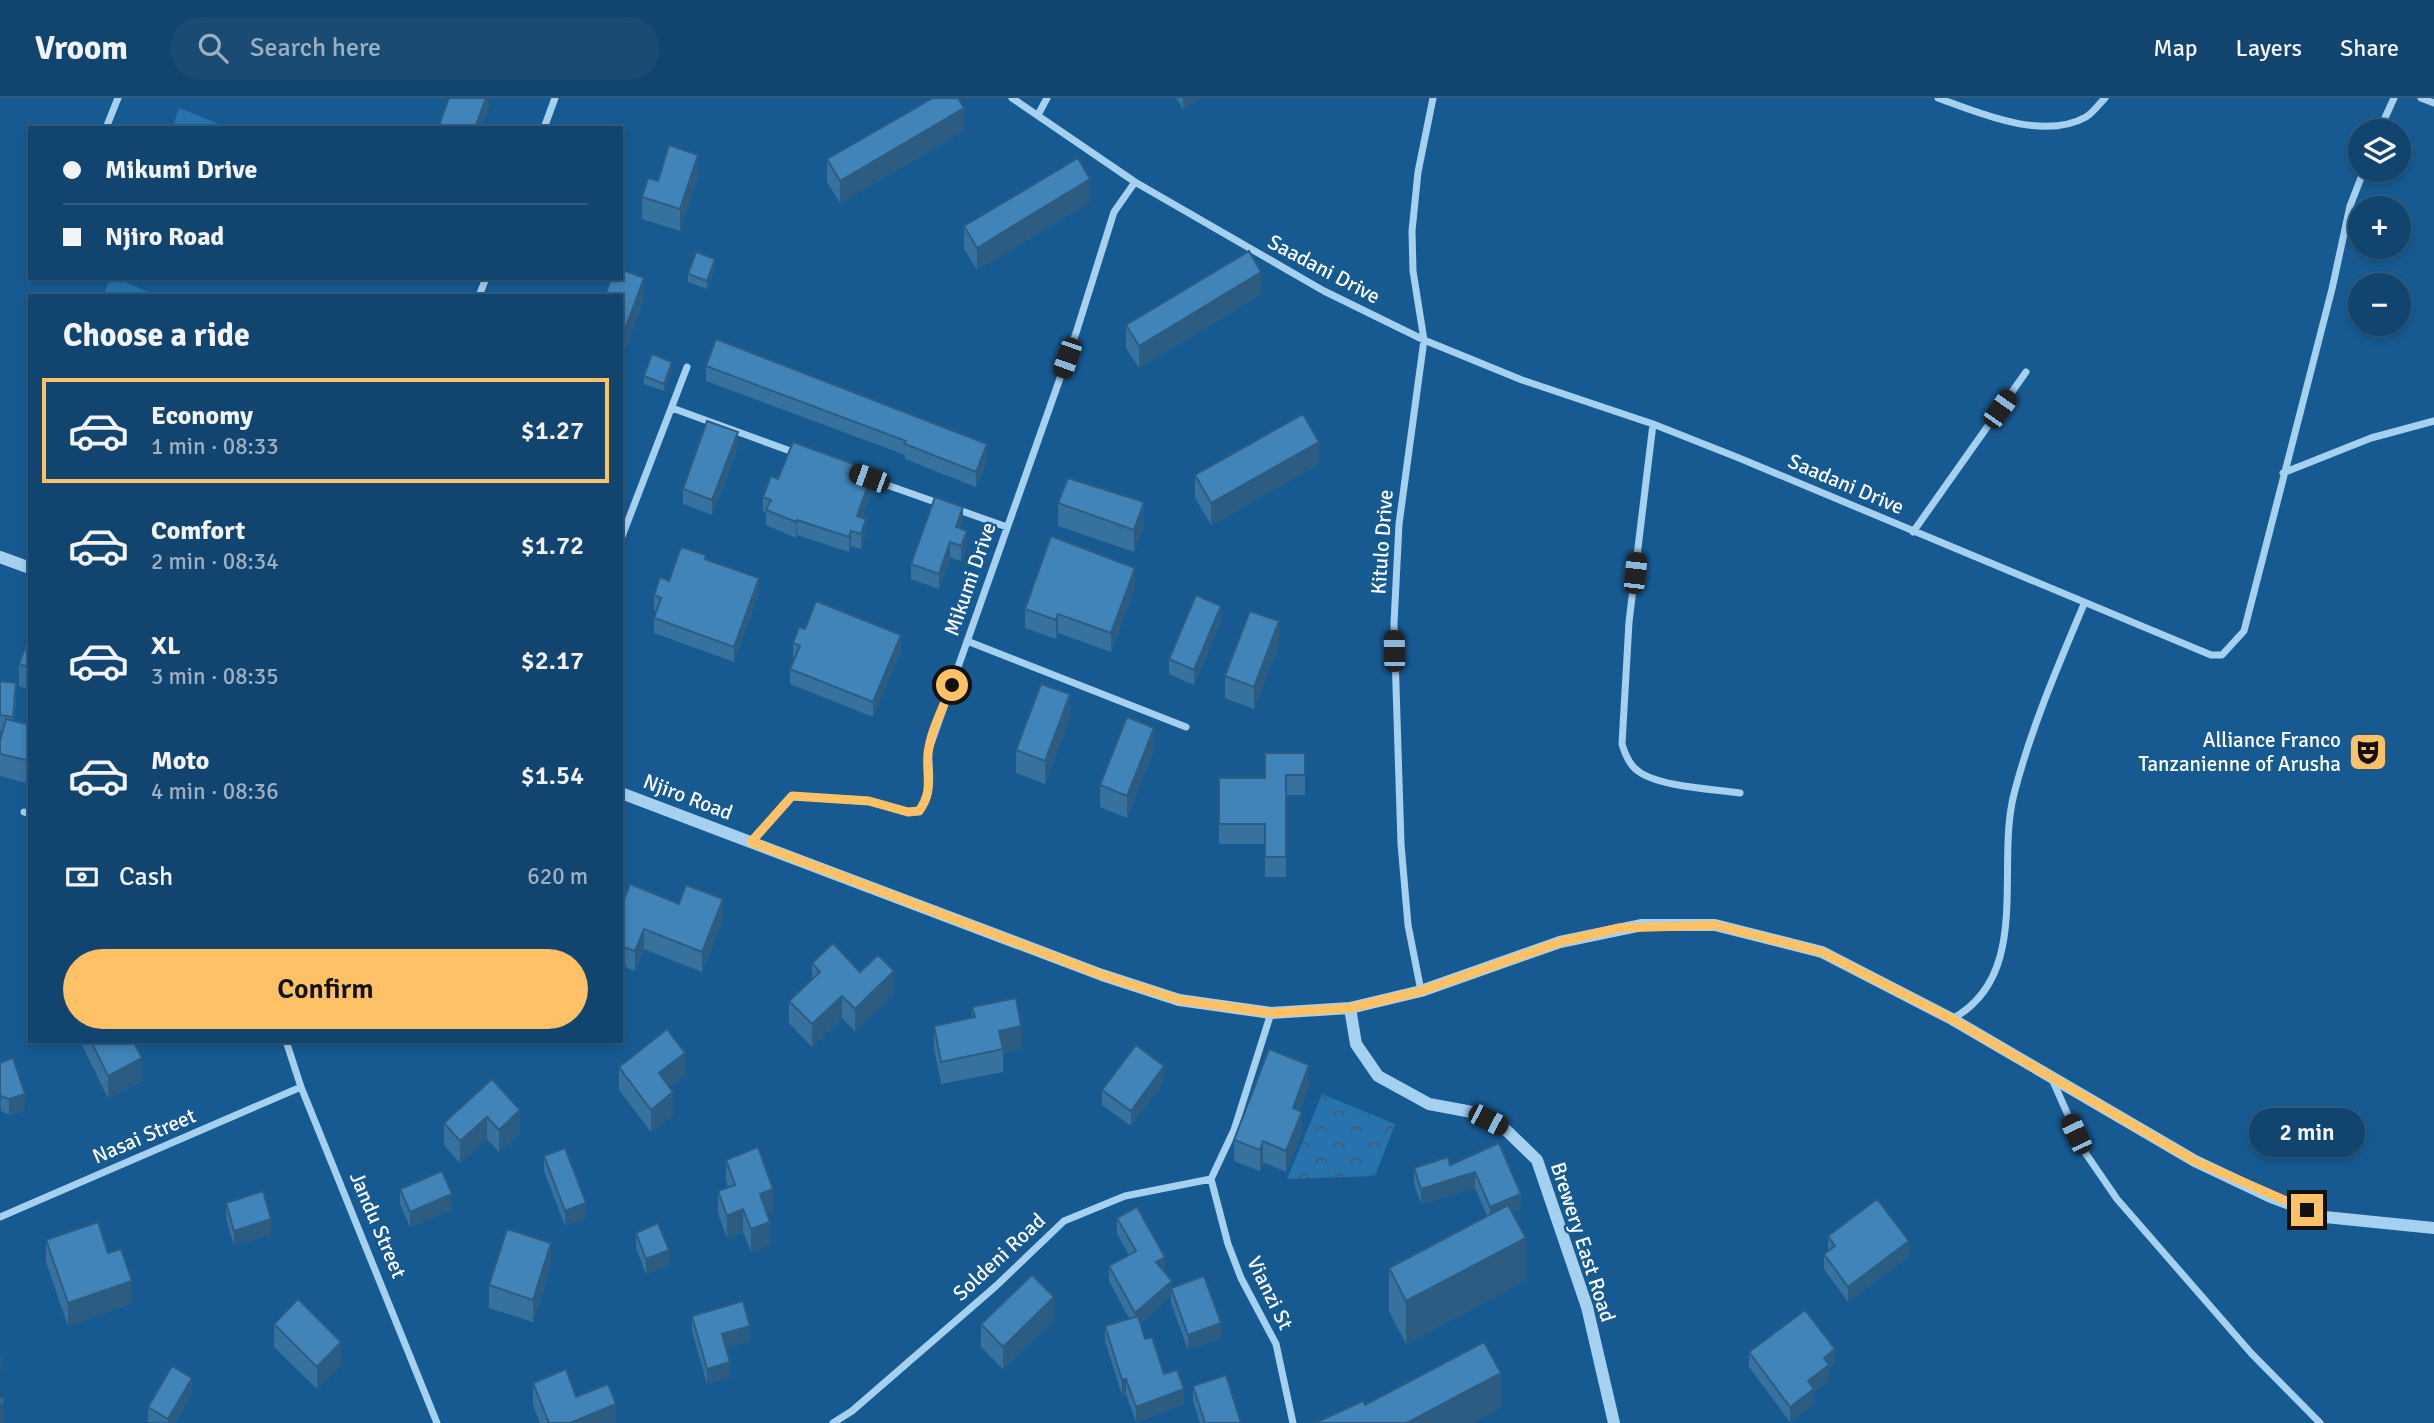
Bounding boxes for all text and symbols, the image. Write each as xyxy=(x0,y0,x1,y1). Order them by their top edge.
search box xyxy=(170,17,660,80)
text: Vroom xyxy=(35,28,128,69)
icon: search xyxy=(194,29,232,67)
text: Search here xyxy=(250,32,381,64)
text: Map xyxy=(2153,33,2198,63)
text: Layers xyxy=(2236,33,2302,63)
text: Share xyxy=(2340,33,2399,63)
map controls xyxy=(2348,119,2411,336)
button: layers xyxy=(2348,119,2411,182)
text: Mikumi Drive xyxy=(105,154,257,186)
button: + xyxy=(2348,196,2411,259)
text: Njiro Road xyxy=(105,221,224,253)
street label: Saadani Drive xyxy=(1263,229,1385,309)
button: − xyxy=(2348,273,2411,336)
text: Choose a ride xyxy=(63,316,250,355)
car xyxy=(1051,335,1084,381)
car xyxy=(1980,386,2021,432)
icon: car xyxy=(67,399,130,462)
text: Economy xyxy=(151,400,253,432)
text: $1.27 xyxy=(521,415,584,447)
text: 1 min · 08:33 xyxy=(151,432,279,461)
street label: Saadani Drive xyxy=(1784,448,1908,520)
car xyxy=(846,461,893,495)
street label: Kitulo Drive xyxy=(1365,489,1399,595)
icon: car xyxy=(67,514,130,577)
text: Comfort xyxy=(151,515,245,547)
street label: Mikumi Drive xyxy=(938,519,1002,639)
text: $1.72 xyxy=(521,530,584,562)
text: 2 min · 08:34 xyxy=(151,547,279,576)
car xyxy=(1623,551,1648,595)
icon: car xyxy=(67,629,130,692)
text: XL xyxy=(151,630,181,662)
car xyxy=(1384,630,1405,672)
text: $2.17 xyxy=(521,645,584,677)
text: 3 min · 08:35 xyxy=(151,662,279,691)
route start xyxy=(936,669,968,701)
place label: Alliance Franco Tanzanienne of Arusha xyxy=(2139,727,2341,777)
theatre icon: Alliance Franco Tanzanienne of Arusha xyxy=(2347,731,2389,773)
icon: car xyxy=(67,744,130,807)
text: Moto xyxy=(151,745,209,777)
text: $1.54 xyxy=(521,760,584,792)
street label: Njiro Road xyxy=(640,768,736,826)
text: 4 min · 08:36 xyxy=(151,777,279,806)
icon: cash xyxy=(63,858,101,896)
text: Cash xyxy=(119,861,173,893)
text: 620 m xyxy=(527,862,588,891)
button: Confirm xyxy=(63,949,588,1029)
car xyxy=(1465,1101,1512,1139)
street label: Nasai Street xyxy=(88,1103,200,1169)
callout: 2 min xyxy=(2249,1108,2365,1158)
car xyxy=(2058,1111,2095,1157)
text: 2 min xyxy=(2279,1118,2335,1147)
street label: Brewery East Road xyxy=(1545,1159,1621,1325)
street label: Jandu Street xyxy=(344,1168,412,1282)
route end xyxy=(2291,1194,2323,1226)
street label: Soldeni Road xyxy=(947,1208,1051,1306)
street label: Vianzi St xyxy=(1241,1252,1299,1334)

